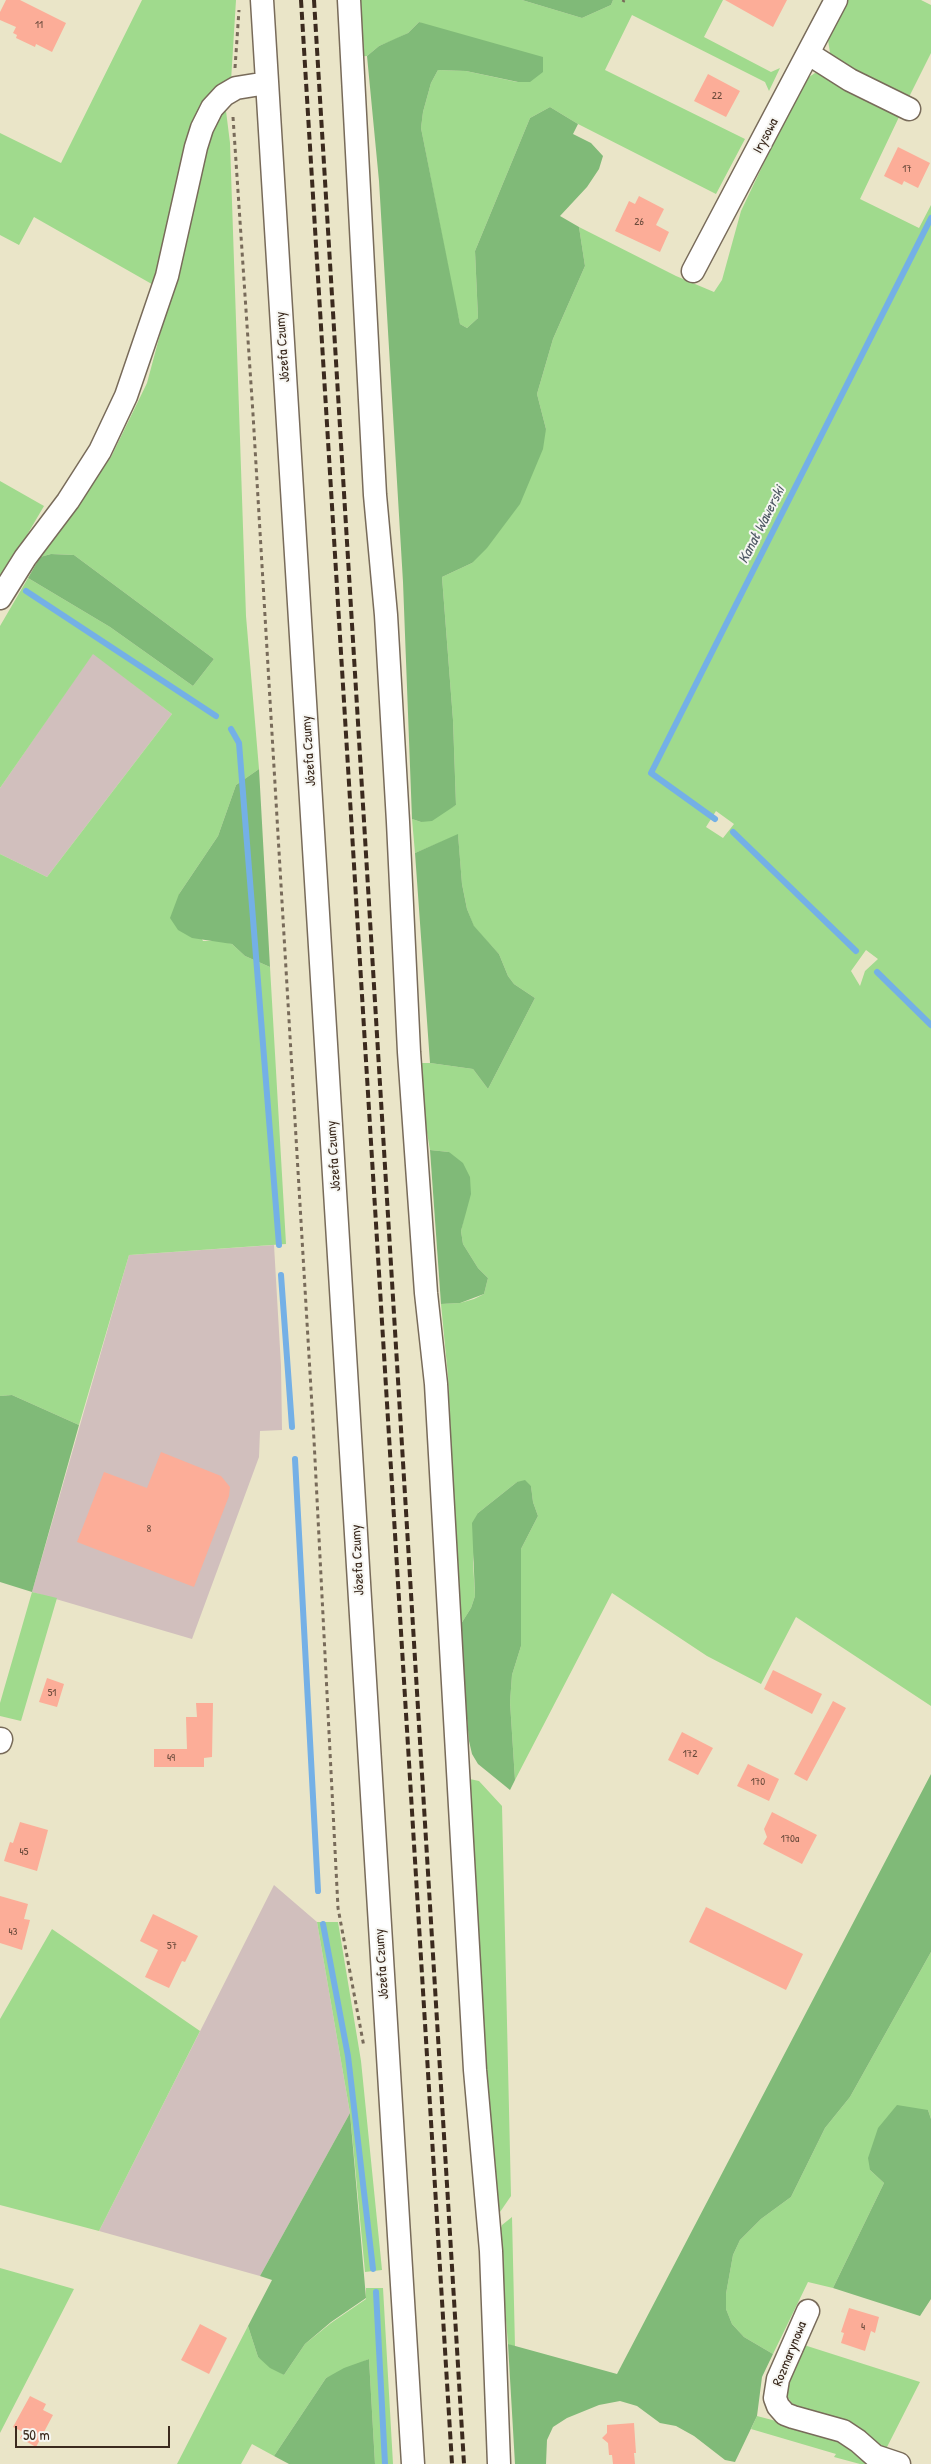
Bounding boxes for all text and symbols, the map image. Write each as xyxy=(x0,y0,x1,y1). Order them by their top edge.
house number: 11 xyxy=(35,18,43,32)
house number: 22 xyxy=(712,89,722,103)
street label: Irysowa xyxy=(750,115,782,157)
house number: 17 xyxy=(902,162,912,176)
house number: 26 xyxy=(634,215,644,229)
street label: Józefa Czumy xyxy=(272,311,294,383)
water label: Kanał Wawerski xyxy=(735,483,789,567)
street label: Józefa Czumy xyxy=(298,715,320,787)
street label: Józefa Czumy xyxy=(323,1120,345,1192)
house number: 8 xyxy=(147,1522,151,1536)
street label: Józefa Czumy xyxy=(348,1524,368,1596)
house number: 51 xyxy=(48,1686,56,1700)
house number: 172 xyxy=(683,1747,697,1761)
house number: 49 xyxy=(167,1751,175,1765)
house number: 170 xyxy=(751,1775,765,1789)
house number: 170a xyxy=(781,1832,799,1846)
house number: 45 xyxy=(20,1845,28,1859)
house number: 43 xyxy=(8,1925,18,1939)
street label: Józefa Czumy xyxy=(371,1928,393,2000)
house number: 57 xyxy=(167,1939,177,1953)
street label: Rozmarynowa xyxy=(769,2319,811,2389)
house number: 4 xyxy=(861,2320,865,2334)
scale bar xyxy=(18,2416,172,2448)
text: 50 m xyxy=(23,2424,50,2445)

